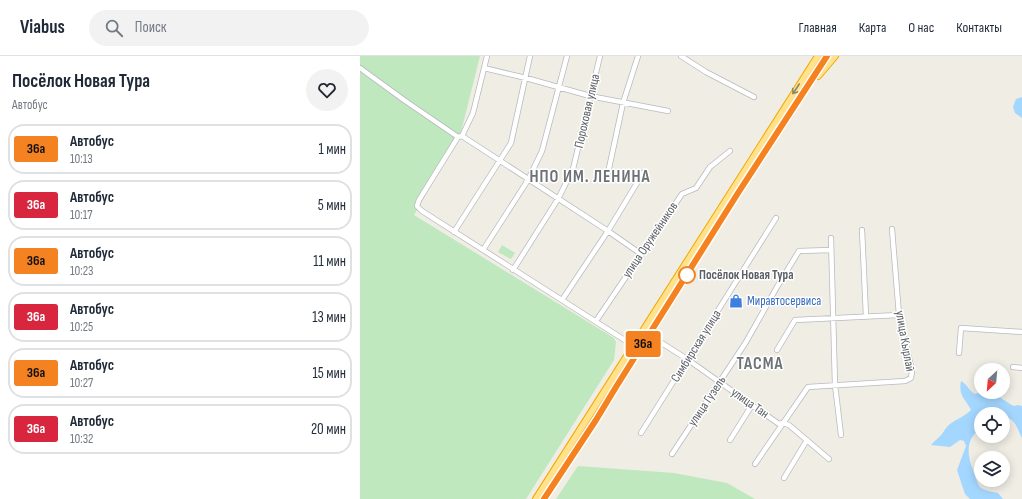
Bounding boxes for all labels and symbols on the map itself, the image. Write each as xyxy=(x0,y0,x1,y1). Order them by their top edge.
street label: Пороховая улица xyxy=(571,72,603,150)
one-way arrow xyxy=(792,83,800,95)
district label: НПО ИМ. ЛЕНИНА xyxy=(529,167,651,187)
street label: улица Оружейников xyxy=(619,199,681,281)
marker: Посёлок Новая Тура xyxy=(678,266,696,284)
place label: Посёлок Новая Тура xyxy=(699,267,794,283)
shop icon: Миравтосервиса xyxy=(728,293,744,309)
place label: Миравтосервиса xyxy=(747,293,821,309)
street label: Симбирская улица xyxy=(667,307,725,385)
street label: улица Кырлай xyxy=(892,309,918,373)
line badge: 36a xyxy=(620,331,666,357)
district label: ТАСМА xyxy=(736,354,784,374)
north arrow xyxy=(974,363,1010,399)
street label: улица Гузель xyxy=(684,373,730,429)
street label: улица Тан xyxy=(728,384,772,422)

